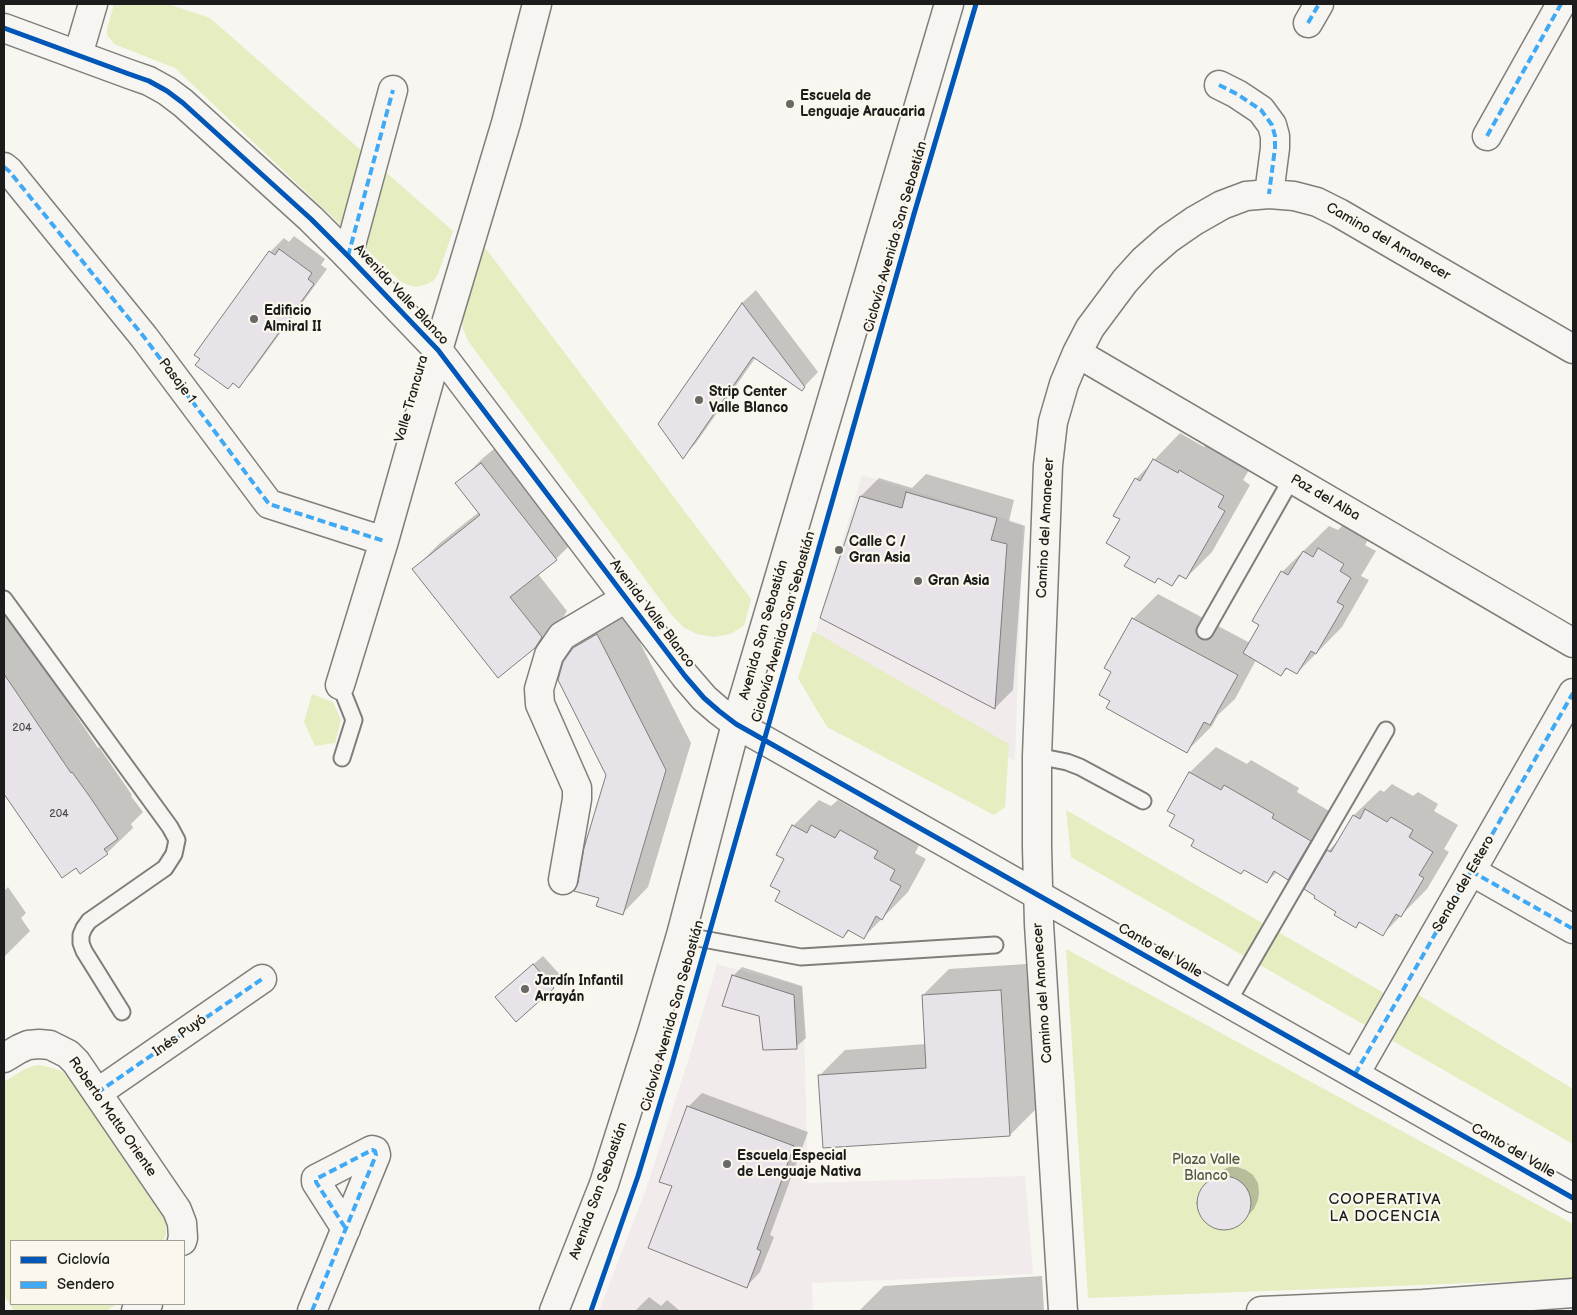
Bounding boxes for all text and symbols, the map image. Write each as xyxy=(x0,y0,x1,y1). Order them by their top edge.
place label: Escuela de Lenguaje Araucaria xyxy=(800,88,925,120)
marker: Escuela de Lenguaje Araucaria xyxy=(784,98,796,110)
street label: Ciclovía Avenida San Sebastián xyxy=(861,139,931,335)
street label: Camino del Amanecer xyxy=(1323,200,1453,284)
street label: Avenida Valle Blanco xyxy=(350,241,452,349)
place label: Edificio Almiral II xyxy=(264,303,322,336)
marker: Edificio Almiral II xyxy=(248,313,260,325)
street label: Valle Trancura xyxy=(392,353,432,445)
street label: Pasaje 1 xyxy=(155,355,199,407)
place label: Strip Center Valle Blanco xyxy=(709,384,788,417)
marker: Strip Center Valle Blanco xyxy=(693,394,705,406)
street label: Camino del Amanecer xyxy=(1034,457,1058,599)
street label: Paz del Alba xyxy=(1287,471,1363,525)
street label: Ciclovía Avenida San Sebastián xyxy=(749,529,819,725)
place label: Calle C / Gran Asia xyxy=(849,534,911,566)
marker: Calle C / Gran Asia xyxy=(833,544,845,556)
street label: Avenida Valle Blanco xyxy=(606,556,698,672)
street label: Avenida San Sebastián xyxy=(736,558,792,702)
place label: Gran Asia xyxy=(928,573,990,589)
marker: Gran Asia xyxy=(912,575,924,587)
house number: 204 xyxy=(12,721,32,735)
house number: 204 xyxy=(49,807,69,821)
street label: Senda del Estero xyxy=(1430,833,1498,935)
street label: Ciclovía Avenida San Sebastián xyxy=(638,918,708,1114)
street label: Canto del Valle xyxy=(1115,920,1205,982)
street label: Camino del Amanecer xyxy=(1030,922,1056,1064)
place label: Jardín Infantil Arrayán xyxy=(535,973,623,1006)
marker: Jardín Infantil Arrayán xyxy=(519,983,531,995)
street label: Inés Puyó xyxy=(150,1011,210,1061)
street label: Roberto Matta Oriente xyxy=(64,1054,160,1180)
street label: Avenida San Sebastián xyxy=(566,1120,632,1262)
street label: Canto del Valle xyxy=(1468,1120,1558,1182)
place label: Escuela Especial de Lenguaje Nativa xyxy=(737,1148,861,1180)
park label: Plaza Valle Blanco xyxy=(1172,1152,1240,1184)
marker: Escuela Especial de Lenguaje Nativa xyxy=(721,1158,733,1170)
district label: COOPERATIVA LA DOCENCIA xyxy=(1327,1191,1443,1226)
legend xyxy=(10,1240,185,1305)
text: Ciclovía xyxy=(57,1250,110,1269)
text: Sendero xyxy=(57,1275,115,1294)

